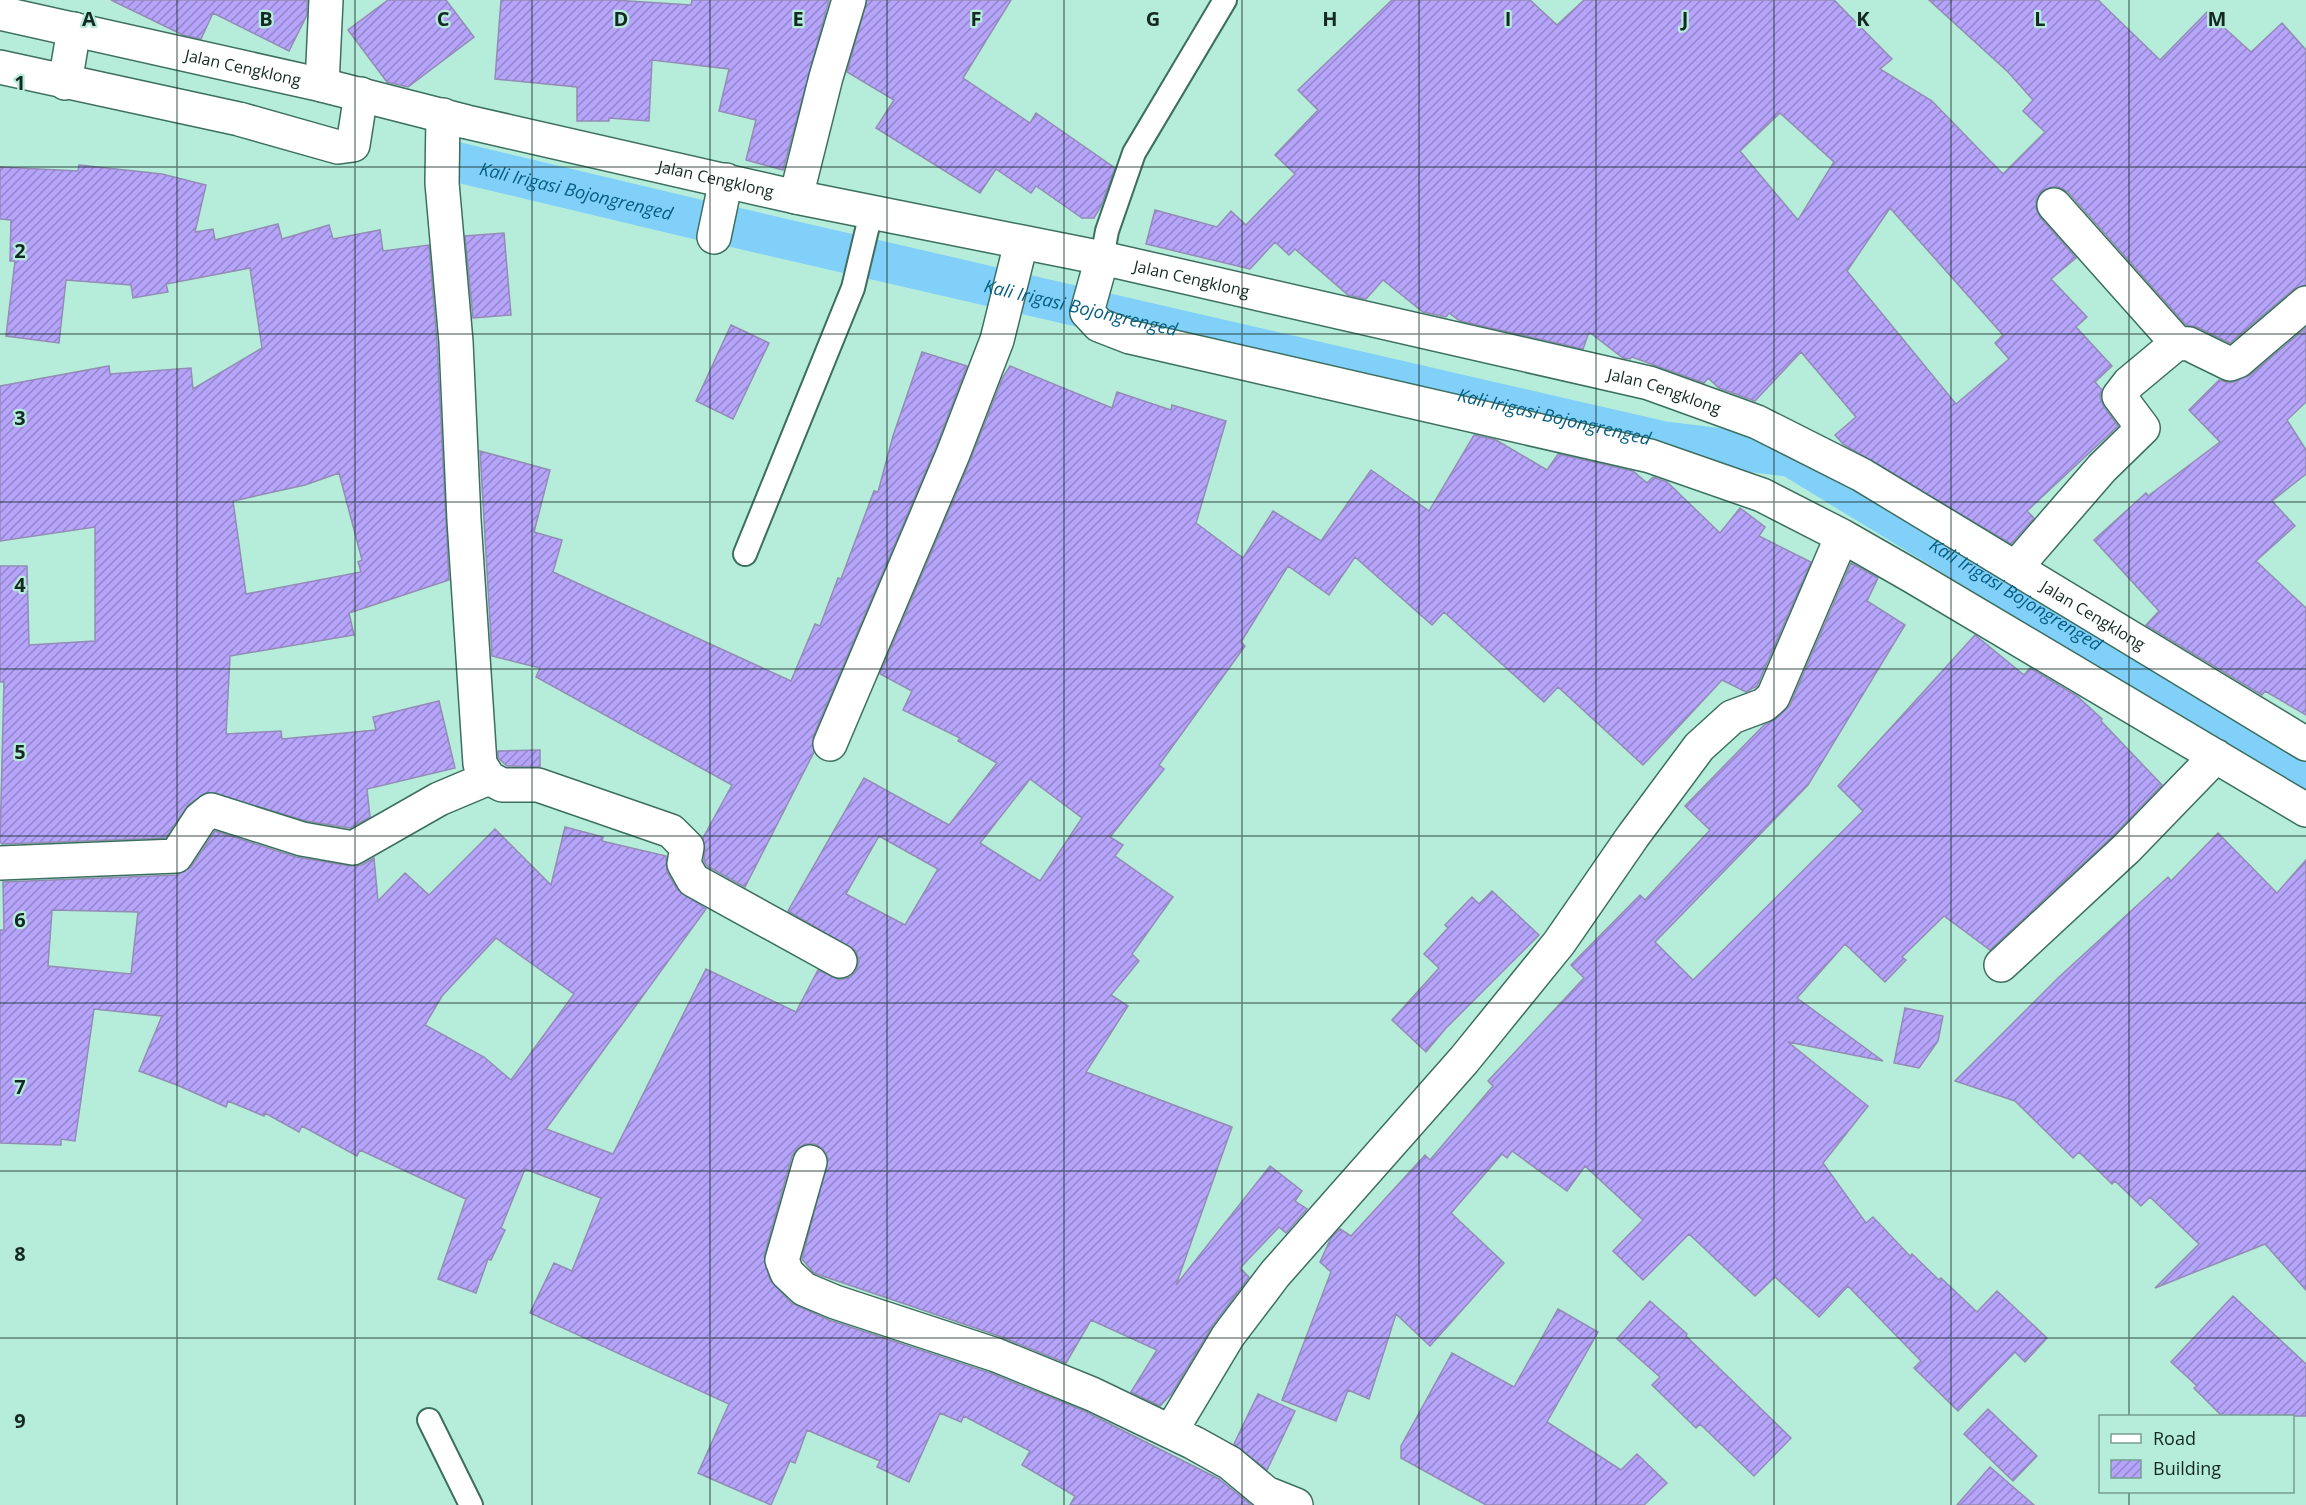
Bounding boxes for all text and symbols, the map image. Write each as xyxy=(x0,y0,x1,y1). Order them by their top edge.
text: A xyxy=(82,5,96,32)
text: B xyxy=(259,5,273,32)
text: C xyxy=(437,5,450,32)
text: D xyxy=(614,5,628,32)
text: E xyxy=(792,5,804,32)
text: F xyxy=(971,5,981,32)
text: G xyxy=(1146,5,1160,32)
text: H xyxy=(1322,5,1338,32)
text: I xyxy=(1505,5,1511,32)
text: J xyxy=(1680,5,1688,32)
text: K xyxy=(1856,5,1870,32)
text: L xyxy=(2034,5,2046,32)
text: M xyxy=(2208,5,2226,32)
street label: Jalan Cengklong xyxy=(181,43,303,91)
text: 1 xyxy=(14,69,26,96)
street label: Jalan Cengklong xyxy=(654,154,776,203)
water label: Kali Irigasi Bojongrenged xyxy=(477,156,676,225)
text: 2 xyxy=(14,237,26,264)
street label: Jalan Cengklong xyxy=(1130,254,1252,302)
water label: Kali Irigasi Bojongrenged xyxy=(982,273,1180,341)
street label: Jalan Cengklong xyxy=(1603,362,1724,419)
water label: Kali Irigasi Bojongrenged xyxy=(1455,382,1654,450)
text: 3 xyxy=(14,404,26,431)
water label: Kali Irigasi Bojongrenged xyxy=(1925,533,2107,656)
text: 4 xyxy=(14,571,26,598)
street label: Jalan Cengklong xyxy=(2035,574,2150,655)
text: 5 xyxy=(14,738,26,765)
text: 6 xyxy=(14,906,26,933)
text: 7 xyxy=(14,1073,26,1100)
text: 8 xyxy=(14,1240,26,1267)
text: 9 xyxy=(14,1407,26,1434)
legend xyxy=(2099,1415,2294,1493)
text: Road xyxy=(2153,1426,2196,1450)
text: Building xyxy=(2153,1456,2221,1480)

